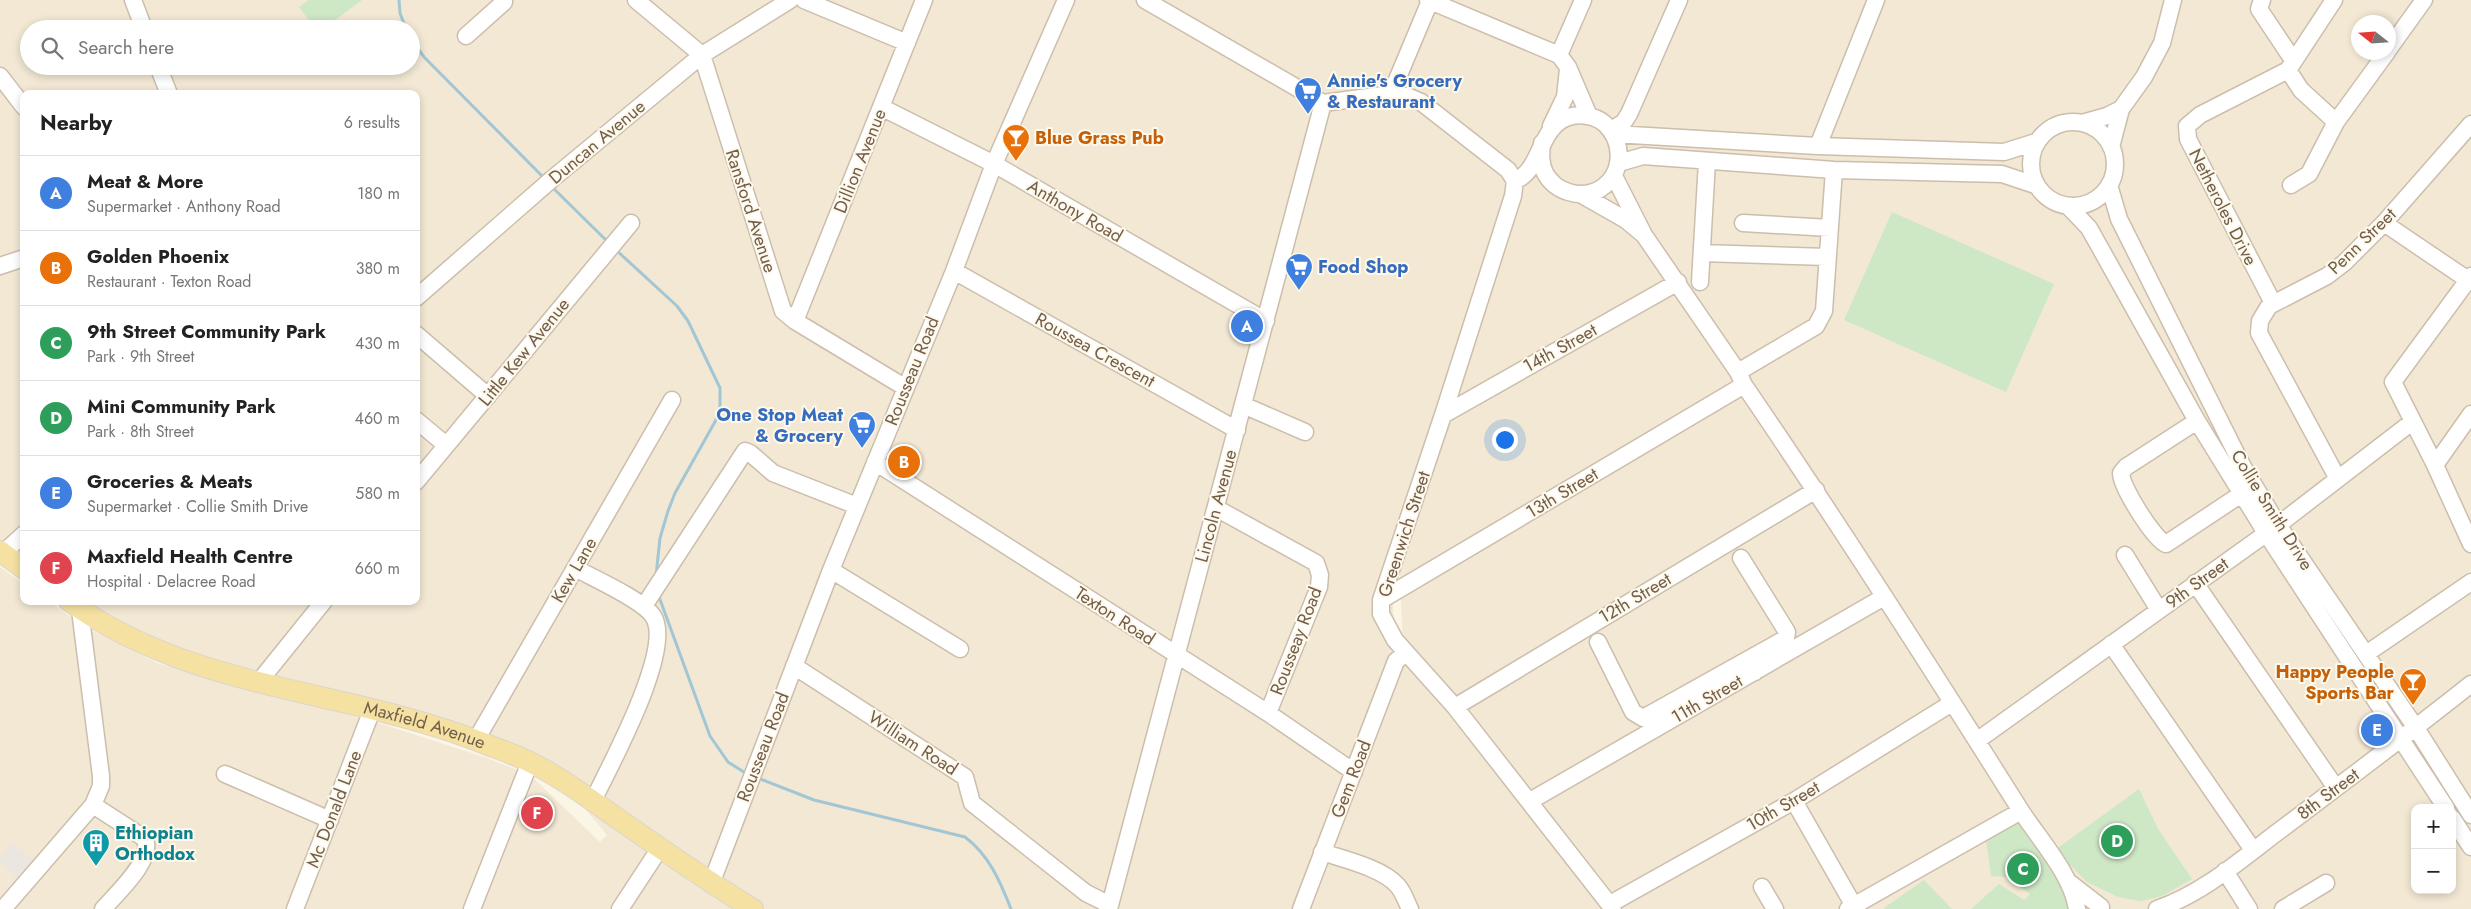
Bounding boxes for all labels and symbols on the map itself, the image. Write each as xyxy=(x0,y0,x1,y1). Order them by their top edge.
north arrow xyxy=(2351,15,2396,60)
place label: Annie's Grocery & Restaurant xyxy=(1326,68,1463,115)
supermarket icon: Annie's Grocery & Restaurant xyxy=(1293,76,1323,115)
street label: Duncan Avenue xyxy=(543,94,651,190)
street label: Dillion Avenue xyxy=(827,105,893,217)
bar icon: Blue Grass Pub xyxy=(1001,123,1031,162)
place label: Blue Grass Pub xyxy=(1035,125,1164,151)
street label: Netheroles Drive xyxy=(2182,144,2264,270)
street label: Ransford Avenue xyxy=(719,146,783,276)
street label: Anthony Road xyxy=(1022,173,1128,249)
street label: Penn Street xyxy=(2322,201,2402,280)
supermarket icon: Food Shop xyxy=(1284,252,1314,291)
place label: Food Shop xyxy=(1318,254,1408,280)
street label: Little Kew Avenue xyxy=(472,292,576,412)
street label: Roussea Crescent xyxy=(1030,306,1160,394)
pin: A xyxy=(1231,307,1263,345)
street label: Rousseau Road xyxy=(878,313,946,429)
street label: 14th Street xyxy=(1518,317,1602,379)
place label: One Stop Meat & Grocery xyxy=(716,402,844,449)
supermarket icon: One Stop Meat & Grocery xyxy=(847,410,877,449)
your location xyxy=(1492,427,1518,453)
pin: B xyxy=(888,443,920,481)
street label: Collie Smith Drive xyxy=(2225,445,2319,575)
street label: Lincoln Avenue xyxy=(1188,447,1244,565)
street label: 13th Street xyxy=(1521,461,1604,525)
street label: Greenwich Street xyxy=(1371,467,1437,600)
street label: Kew Lane xyxy=(545,532,603,608)
street label: 9th Street xyxy=(2160,551,2235,615)
street label: 12th Street xyxy=(1594,566,1677,630)
street label: Texton Road xyxy=(1070,580,1160,652)
street label: Rousseay Road xyxy=(1263,583,1329,699)
place label: Happy People Sports Bar xyxy=(2276,659,2395,706)
bar icon: Happy People Sports Bar xyxy=(2398,667,2428,706)
street label: 11th Street xyxy=(1667,668,1748,730)
street label: Rousseau Road xyxy=(730,688,796,806)
street label: Maxfield Avenue xyxy=(361,695,489,756)
street label: William Road xyxy=(863,704,963,782)
pin: E xyxy=(2361,711,2393,749)
street label: Gem Road xyxy=(1324,736,1378,822)
street label: Mc Donald Lane xyxy=(300,746,368,872)
street label: 8th Street xyxy=(2291,762,2365,826)
street label: 10th Street xyxy=(1741,774,1825,838)
pin: F xyxy=(521,794,553,832)
place label: Ethiopian Orthodox xyxy=(115,820,195,867)
pin: D xyxy=(2101,822,2133,860)
building icon: Ethiopian Orthodox xyxy=(81,828,111,867)
pin: C xyxy=(2007,850,2039,888)

